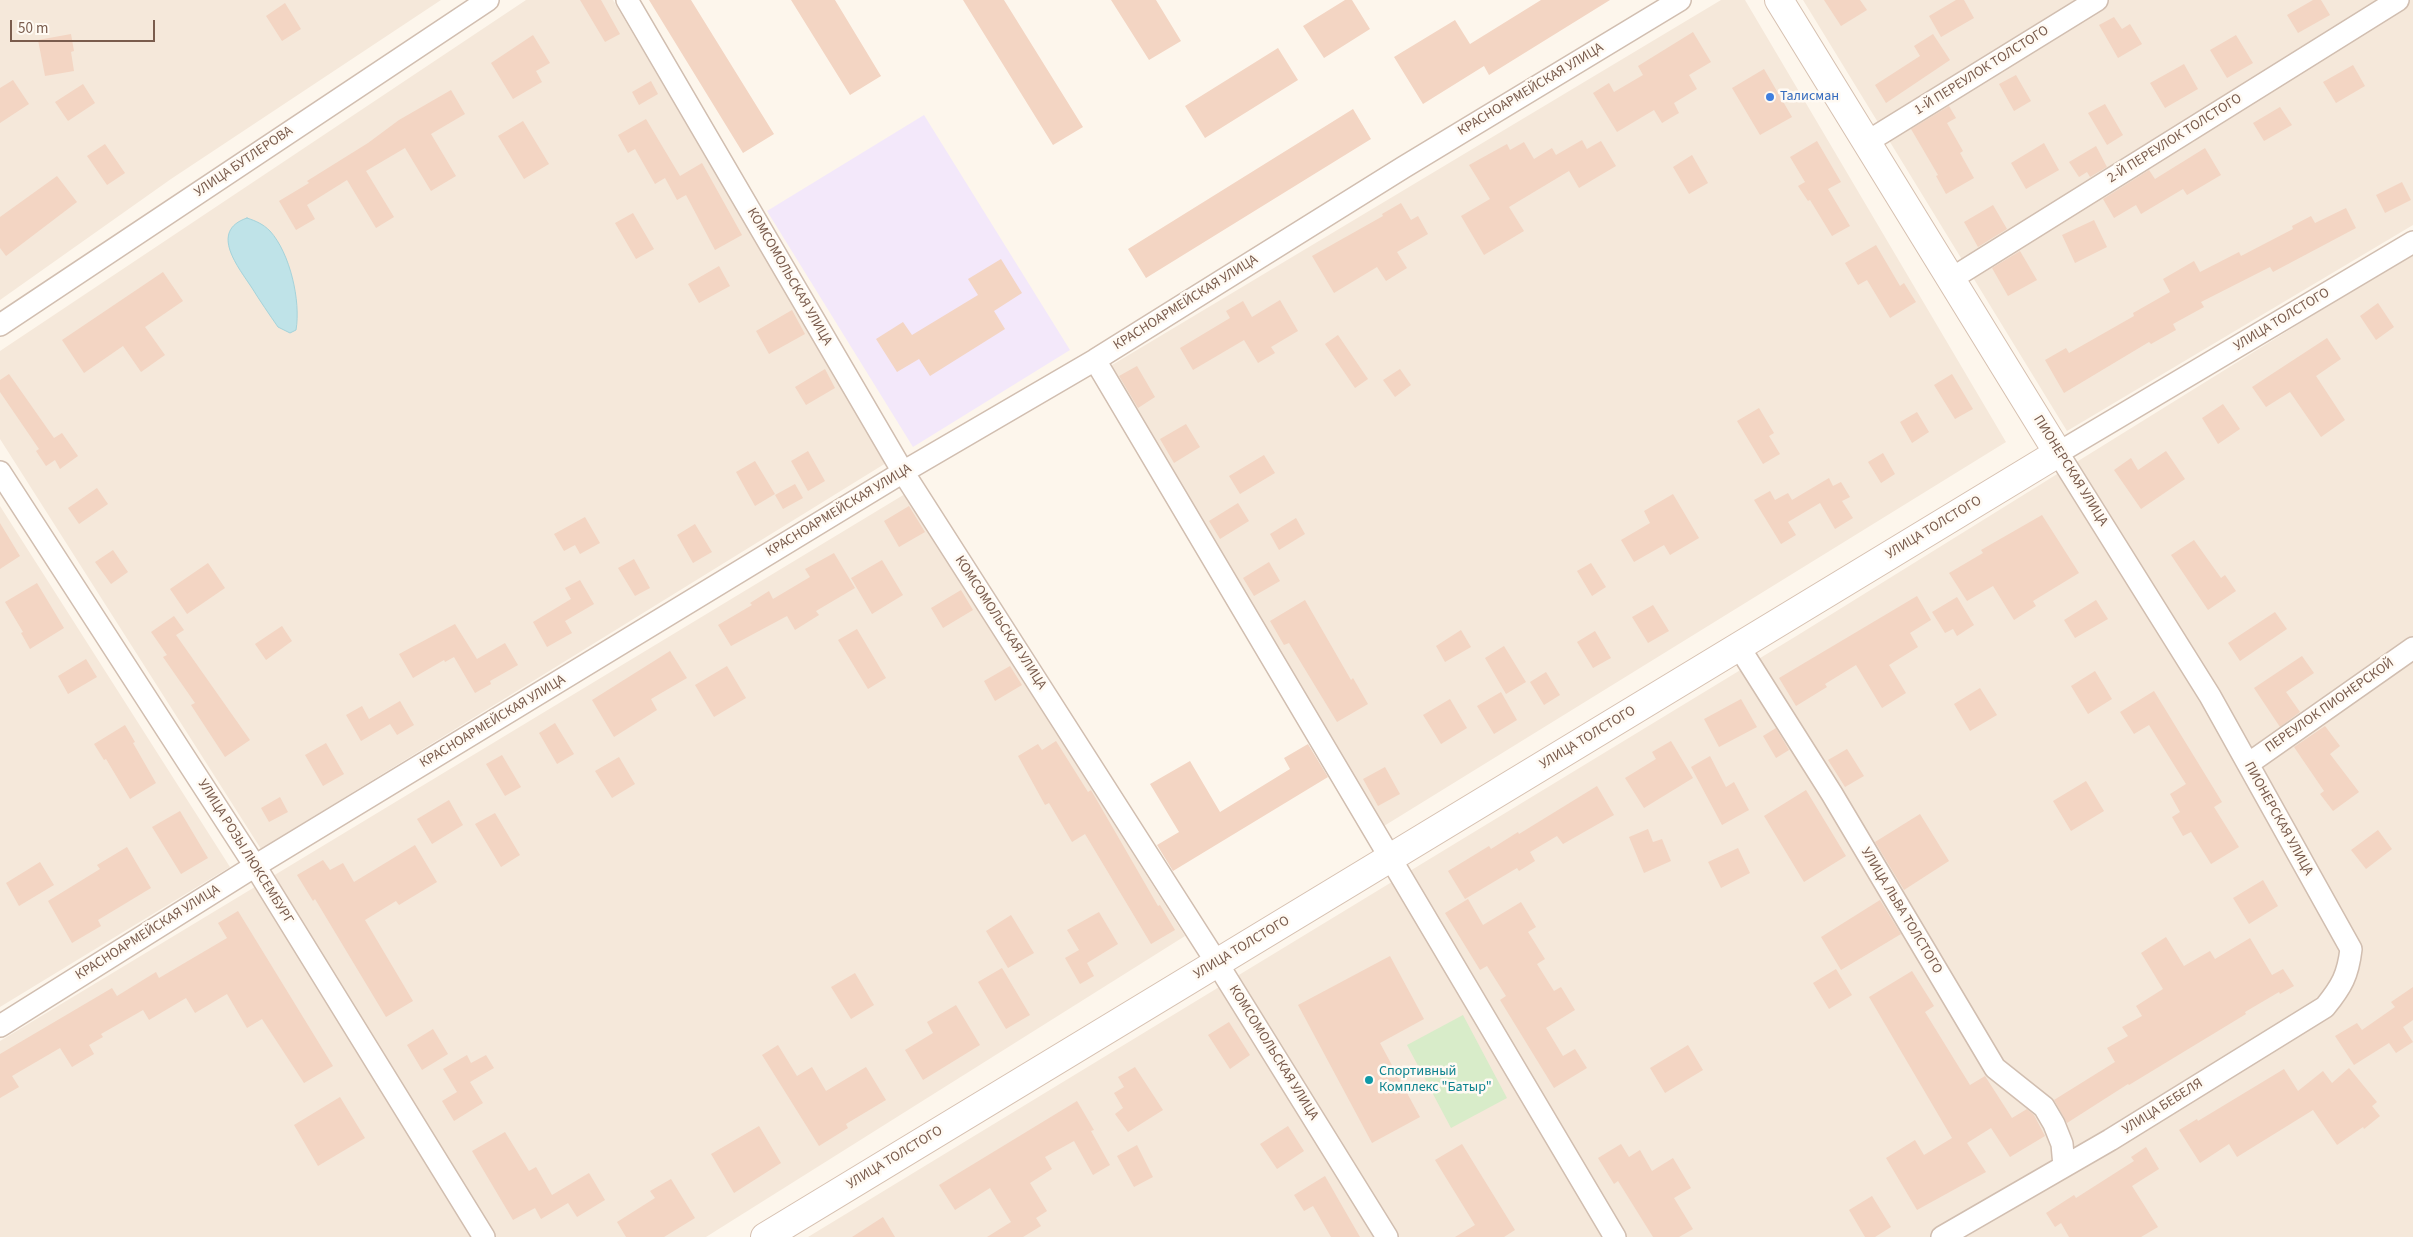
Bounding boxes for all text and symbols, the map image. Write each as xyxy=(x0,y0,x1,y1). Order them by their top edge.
scale bar xyxy=(12,10,158,42)
text: 50 m xyxy=(18,18,48,39)
street label: 1-Й ПЕРЕУЛОК ТОЛСТОГО xyxy=(1912,23,2052,119)
street label: КРАСНОАРМЕЙСКАЯ УЛИЦА xyxy=(1455,40,1607,140)
place label: Талисман xyxy=(1780,89,1839,105)
marker: Талисман xyxy=(1764,91,1776,103)
street label: 2-Й ПЕРЕУЛОК ТОЛСТОГО xyxy=(2105,91,2245,187)
street label: УЛИЦА БУТЛЕРОВА xyxy=(192,123,296,201)
street label: КОМСОМОЛЬСКАЯ УЛИЦА xyxy=(743,205,835,349)
street label: КРАСНОАРМЕЙСКАЯ УЛИЦА xyxy=(1111,252,1261,354)
street label: УЛИЦА ТОЛСТОГО xyxy=(2231,285,2333,355)
street label: ПИОНЕРСКАЯ УЛИЦА xyxy=(2029,412,2111,530)
street label: КРАСНОАРМЕЙСКАЯ УЛИЦА xyxy=(763,461,915,561)
street label: УЛИЦА ТОЛСТОГО xyxy=(1883,493,1985,563)
street label: КОМСОМОЛЬСКАЯ УЛИЦА xyxy=(950,553,1050,693)
street label: ПЕРЕУЛОК ПИОНЕРСКОЙ xyxy=(2262,655,2398,757)
street label: КРАСНОАРМЕЙСКАЯ УЛИЦА xyxy=(417,672,569,772)
street label: УЛИЦА ТОЛСТОГО xyxy=(1537,703,1639,773)
street label: ПИОНЕРСКАЯ УЛИЦА xyxy=(2240,759,2316,879)
street label: УЛИЦА РОЗЫ ЛЮКСЕМБУРГ xyxy=(194,777,296,927)
street label: УЛИЦА ЛЬВА ТОЛСТОГО xyxy=(1857,845,1945,977)
street label: КРАСНОАРМЕЙСКАЯ УЛИЦА xyxy=(73,882,223,984)
street label: УЛИЦА ТОЛСТОГО xyxy=(1191,913,1293,983)
street label: КОМСОМОЛЬСКАЯ УЛИЦА xyxy=(1225,982,1321,1124)
place label: Спортивный Комплекс "Батыр" xyxy=(1379,1064,1492,1096)
marker: Спортивный Комплекс "Батыр" xyxy=(1363,1074,1375,1086)
street label: УЛИЦА БЕБЕЛЯ xyxy=(2120,1076,2206,1138)
street label: УЛИЦА ТОЛСТОГО xyxy=(844,1123,946,1193)

